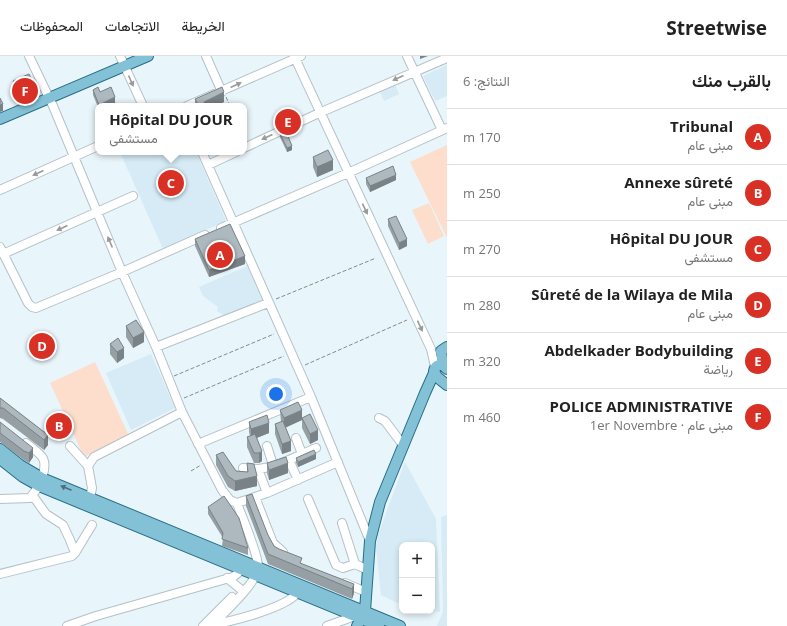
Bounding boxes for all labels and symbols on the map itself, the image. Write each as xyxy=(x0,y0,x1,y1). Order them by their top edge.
one-way arrow xyxy=(128,75,135,87)
pin: F xyxy=(12,76,38,106)
one-way arrow xyxy=(392,76,404,82)
one-way arrow xyxy=(230,82,241,88)
pin: E xyxy=(275,107,301,137)
one-way arrow xyxy=(261,134,273,140)
pin: C xyxy=(158,168,184,198)
one-way arrow xyxy=(32,170,44,176)
one-way arrow xyxy=(362,203,368,214)
one-way arrow xyxy=(56,225,67,231)
one-way arrow xyxy=(106,235,112,247)
pin: A xyxy=(207,240,233,270)
one-way arrow xyxy=(417,321,423,332)
pin: D xyxy=(29,331,55,361)
your location xyxy=(266,384,286,404)
pin: B xyxy=(46,411,72,441)
one-way arrow xyxy=(60,485,72,491)

